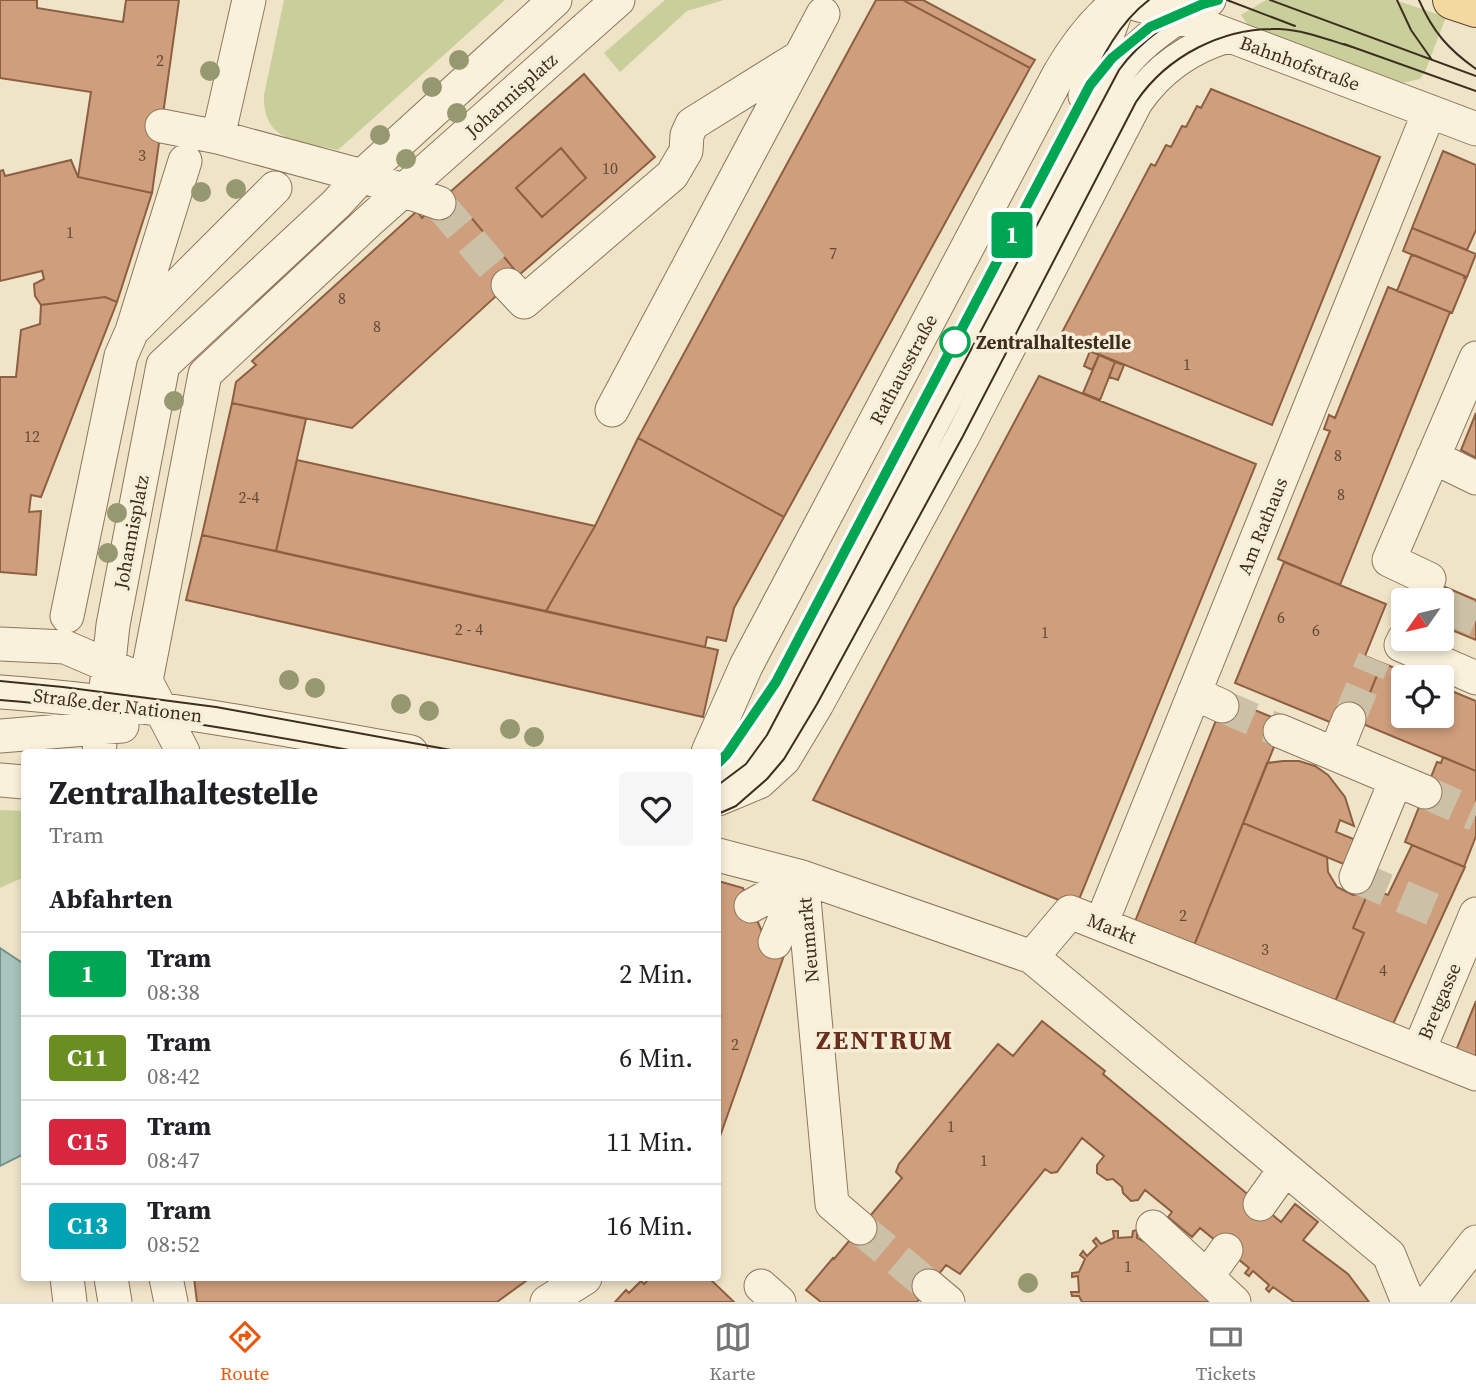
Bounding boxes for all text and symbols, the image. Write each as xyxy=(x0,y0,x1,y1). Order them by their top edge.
street label: Bahnhofstraße xyxy=(1236,29,1364,97)
street label: Johannisplatz xyxy=(459,46,563,144)
house number: 2 xyxy=(156,49,164,71)
house number: 3 xyxy=(138,144,146,166)
house number: 10 xyxy=(602,157,618,179)
line badge: 1 xyxy=(989,212,1035,258)
text: 1 xyxy=(1005,218,1019,251)
house number: 1 xyxy=(66,221,74,243)
house number: 7 xyxy=(829,242,837,264)
house number: 8 xyxy=(338,287,346,309)
street label: Rathausstraße xyxy=(863,309,943,429)
house number: 8 xyxy=(373,315,381,337)
marker: Zentralhaltestelle xyxy=(940,327,970,357)
place label: Zentralhaltestelle xyxy=(976,329,1131,355)
house number: 1 xyxy=(1183,353,1191,375)
house number: 12 xyxy=(24,425,40,447)
house number: 8 xyxy=(1334,444,1342,466)
street label: Johannisplatz xyxy=(107,472,155,592)
street label: Am Rathaus xyxy=(1231,473,1293,579)
house number: 8 xyxy=(1337,483,1345,505)
house number: 2-4 xyxy=(239,486,260,508)
north arrow xyxy=(1391,588,1454,651)
map controls xyxy=(1391,588,1454,728)
house number: 6 xyxy=(1277,606,1285,628)
house number: 2 - 4 xyxy=(455,618,483,640)
house number: 6 xyxy=(1312,619,1320,641)
house number: 1 xyxy=(1041,621,1049,643)
button: locate xyxy=(1391,665,1454,728)
street label: Straße der Nationen xyxy=(32,682,204,728)
text: Zentralhaltestelle xyxy=(49,770,318,815)
button: heart xyxy=(619,772,693,846)
text: Tram xyxy=(49,819,104,851)
text: Abfahrten xyxy=(49,881,173,917)
street label: Neumarkt xyxy=(791,895,825,984)
house number: 2 xyxy=(1179,904,1187,926)
street label: Markt xyxy=(1084,906,1141,950)
house number: 3 xyxy=(1261,938,1269,960)
text: Tram xyxy=(147,940,211,976)
text: 2 Min. xyxy=(619,956,693,992)
text: 1 xyxy=(81,957,94,990)
house number: 4 xyxy=(1379,959,1387,981)
street label: Bretgasse xyxy=(1411,959,1467,1043)
text: 08:38 xyxy=(147,976,200,1008)
district label: ZENTRUM xyxy=(816,1022,954,1058)
text: Tram xyxy=(147,1024,211,1060)
house number: 2 xyxy=(731,1033,739,1055)
text: 6 Min. xyxy=(619,1040,693,1076)
text: C11 xyxy=(67,1041,108,1074)
text: 08:42 xyxy=(147,1060,200,1092)
text: Tram xyxy=(147,1108,211,1144)
house number: 1 xyxy=(947,1115,955,1137)
text: 11 Min. xyxy=(606,1124,693,1160)
text: C15 xyxy=(67,1125,108,1158)
text: 08:47 xyxy=(147,1144,200,1176)
house number: 1 xyxy=(980,1149,988,1171)
text: Tram xyxy=(147,1192,211,1228)
text: 16 Min. xyxy=(606,1208,693,1244)
text: C13 xyxy=(67,1209,108,1242)
text: 08:52 xyxy=(147,1228,200,1260)
house number: 1 xyxy=(1124,1255,1132,1277)
tab: Route xyxy=(220,1318,269,1386)
tab: Karte xyxy=(709,1318,756,1386)
tab: Tickets xyxy=(1196,1318,1256,1386)

